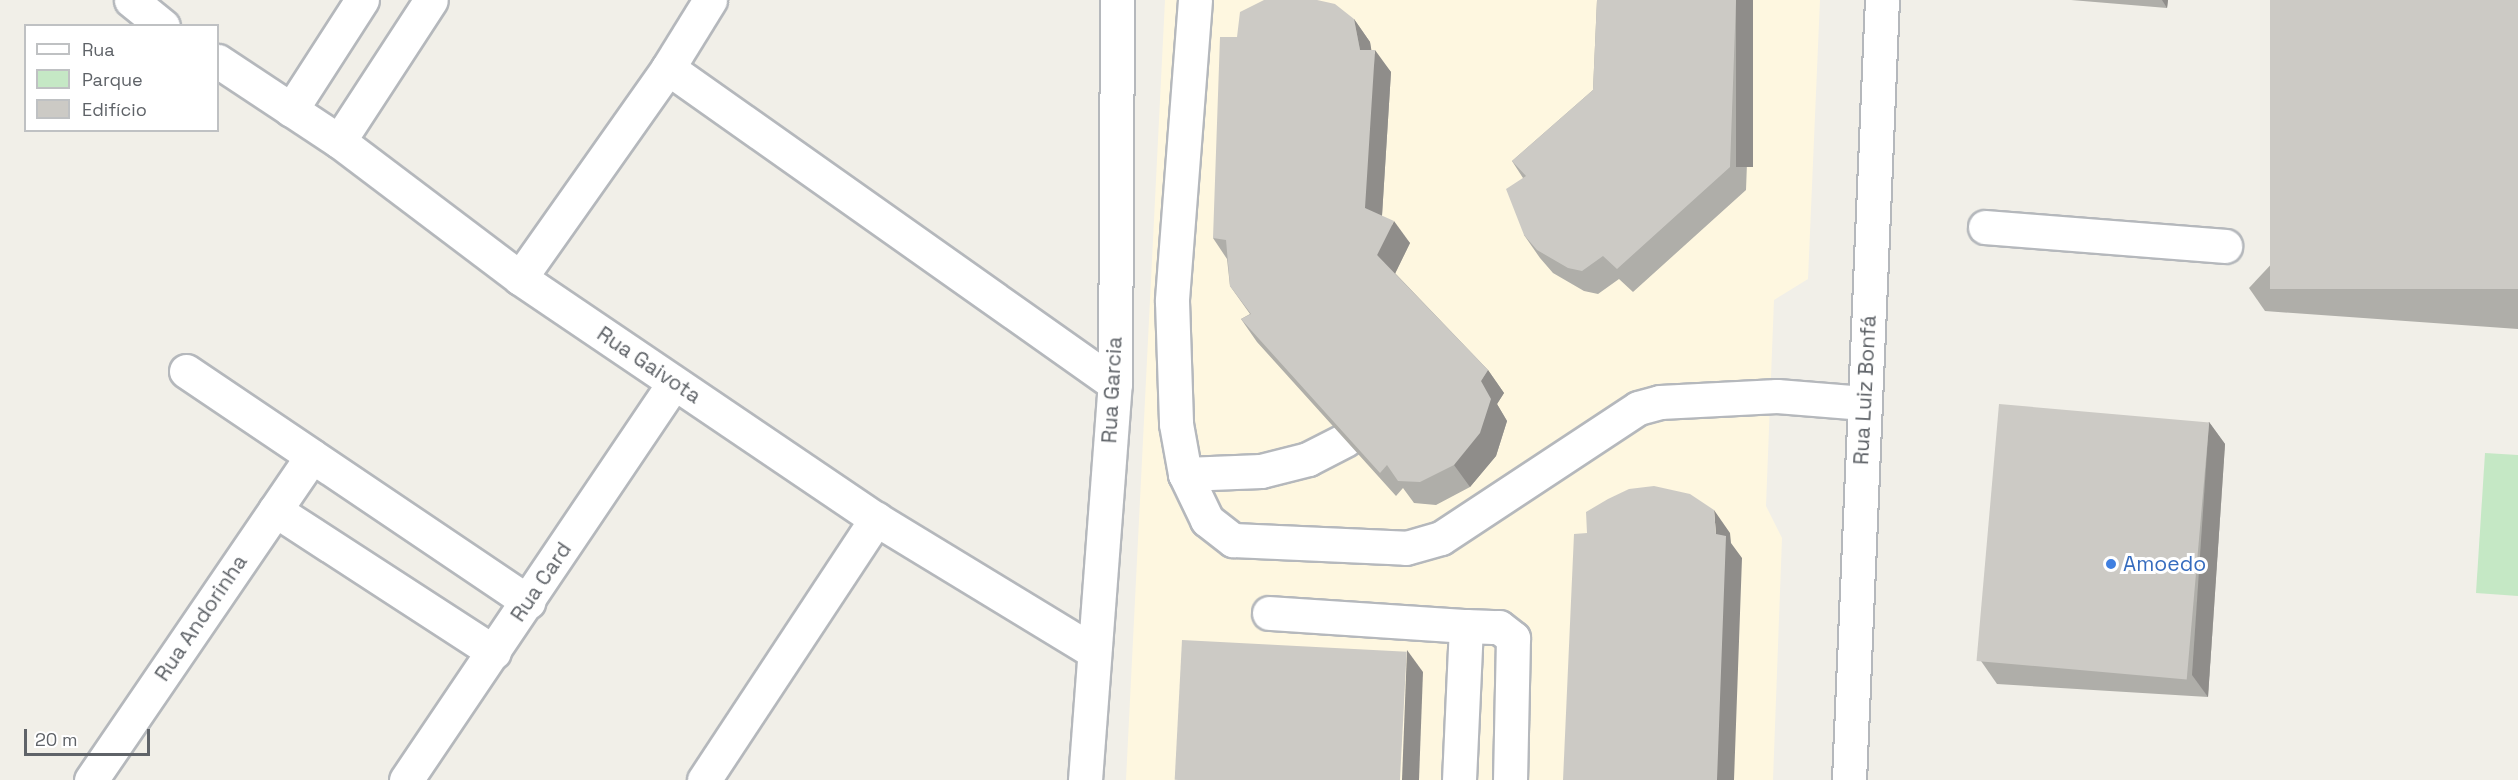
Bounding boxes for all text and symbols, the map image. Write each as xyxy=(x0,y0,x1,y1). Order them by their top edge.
legend xyxy=(24,24,219,132)
text: Rua xyxy=(82,38,115,61)
text: Parque xyxy=(82,68,143,91)
text: Edifício xyxy=(82,98,147,121)
street label: Rua Luiz Bonfá xyxy=(1848,315,1882,465)
street label: Rua Gaivota xyxy=(592,321,706,409)
street label: Rua Garcia xyxy=(1097,336,1127,444)
street label: Rua Card xyxy=(505,538,577,626)
street label: Rua Andorinha xyxy=(149,550,253,686)
place label: Amoedo xyxy=(2123,551,2206,577)
marker: Amoedo xyxy=(2104,557,2118,571)
scale bar xyxy=(27,717,153,755)
text: 20 m xyxy=(35,728,78,751)

